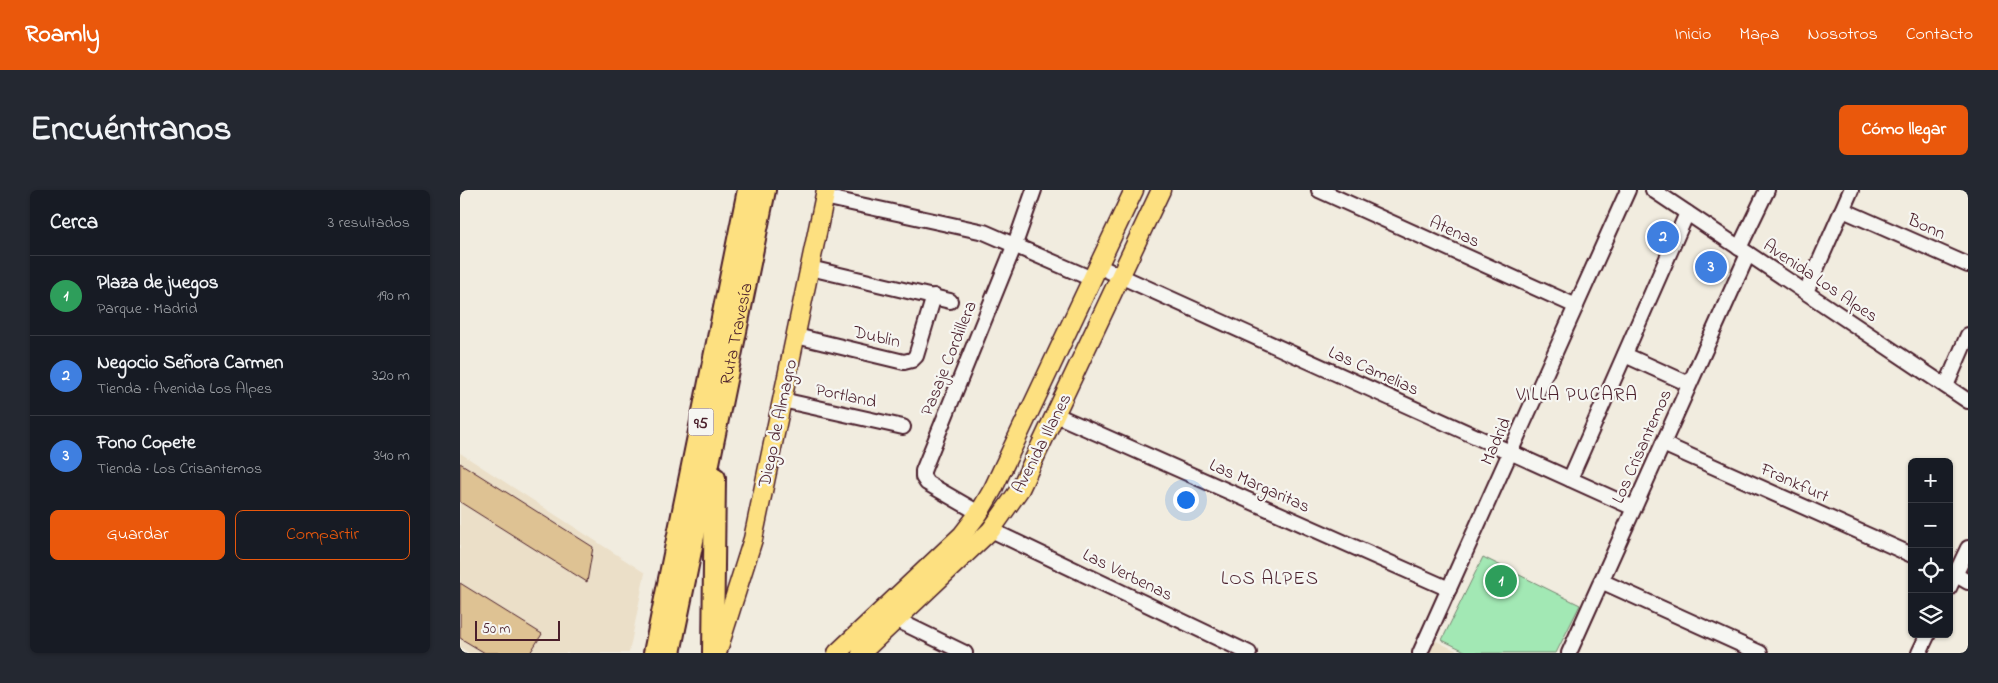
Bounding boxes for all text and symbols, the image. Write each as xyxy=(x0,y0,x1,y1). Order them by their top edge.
text: Roamly xyxy=(25,18,100,53)
text: Inicio xyxy=(1674,22,1711,48)
text: Mapa xyxy=(1739,22,1780,48)
text: Nosotros xyxy=(1808,22,1878,48)
text: Contacto xyxy=(1906,22,1973,48)
text: Encuéntranos xyxy=(30,105,232,156)
button: Cómo llegar xyxy=(1839,105,1968,155)
text: Cerca xyxy=(50,208,98,238)
street label: Bonn xyxy=(1902,208,1949,248)
street label: Atenas xyxy=(1425,210,1484,255)
text: 3 resultados xyxy=(328,211,410,235)
pin: 2 xyxy=(1647,218,1679,256)
street label: Avenida Los Alpes xyxy=(1757,233,1883,330)
pin: 3 xyxy=(1695,248,1727,286)
text: Plaza de juegos xyxy=(97,270,218,297)
street label: Ruta Travesía xyxy=(714,281,761,388)
text: 1 xyxy=(63,284,69,308)
text: 190 m xyxy=(377,284,410,308)
text: Parque · Madrid xyxy=(97,297,197,321)
street label: Pasaje Cordillera xyxy=(915,297,985,420)
street label: Dublin xyxy=(849,320,903,356)
street label: Las Camelias xyxy=(1324,340,1423,403)
text: Negocio Señora Carmen xyxy=(97,350,283,377)
street label: Diego de Almagro xyxy=(753,357,806,491)
text: 2 xyxy=(62,364,70,388)
text: 320 m xyxy=(372,364,410,388)
text: Tienda · Avenida Los Alpes xyxy=(97,377,272,401)
street label: Portland xyxy=(813,378,879,416)
district label: VILLA PUCARA xyxy=(1515,382,1638,409)
street label: Los Crisantemos xyxy=(1606,385,1680,508)
street label: Avenida Illanes xyxy=(1006,389,1079,498)
road number: 95 xyxy=(688,408,714,436)
street label: Madrid xyxy=(1475,414,1519,470)
text: Fono Copete xyxy=(97,430,196,457)
text: 3 xyxy=(63,444,69,468)
text: 340 m xyxy=(373,444,410,468)
street label: Las Margaritas xyxy=(1204,453,1314,522)
text: Tienda · Los Crisantemos xyxy=(97,457,262,481)
street label: Frankfurt xyxy=(1755,457,1833,510)
map controls xyxy=(1908,458,1953,638)
button: + xyxy=(1908,458,1953,503)
your location xyxy=(1173,487,1199,513)
button: − xyxy=(1908,503,1953,548)
button: Guardar xyxy=(50,510,225,560)
button: Compartir xyxy=(235,510,410,560)
street label: Las Verbenas xyxy=(1078,543,1177,609)
button: locate xyxy=(1908,548,1953,593)
pin: 1 xyxy=(1485,562,1517,600)
district label: LOS ALPES xyxy=(1221,566,1319,593)
button: layers xyxy=(1908,593,1953,638)
scale bar xyxy=(475,618,560,641)
text: 50 m xyxy=(482,619,510,640)

